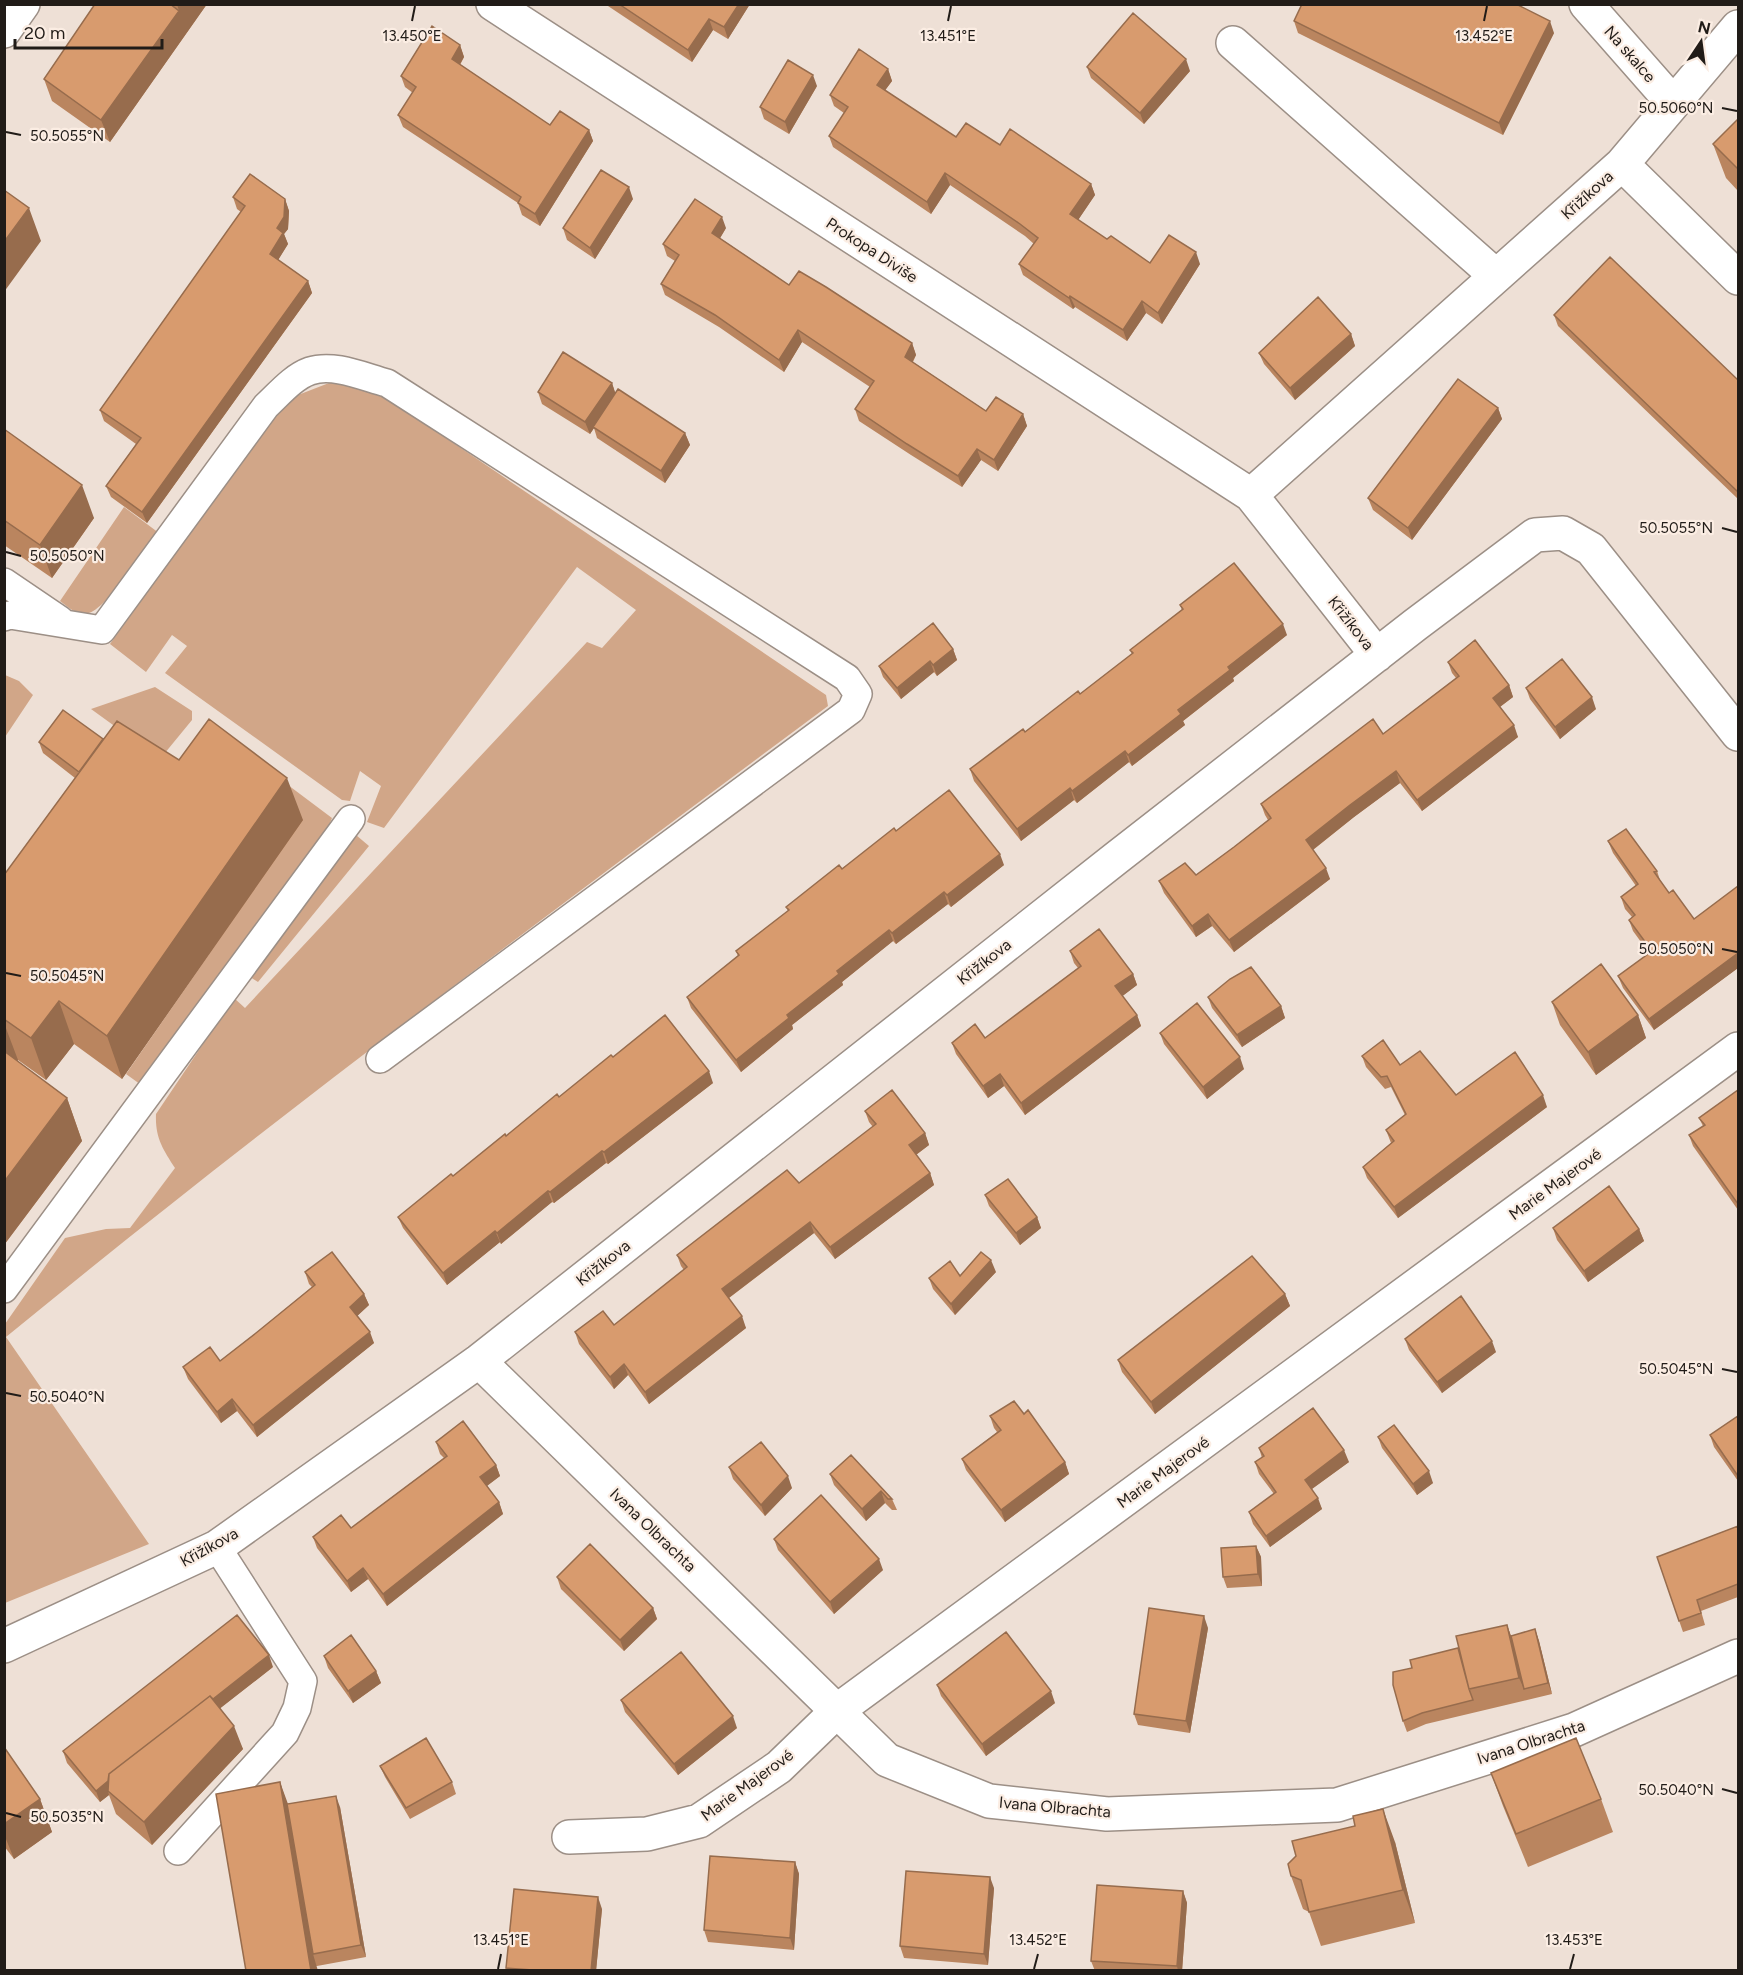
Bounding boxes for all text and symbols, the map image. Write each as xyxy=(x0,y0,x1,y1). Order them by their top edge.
scale bar xyxy=(15,12,162,50)
north arrow xyxy=(1671,12,1731,72)
text: N xyxy=(1696,17,1712,39)
text: 20 m xyxy=(24,22,65,44)
street label: Na skalce xyxy=(1600,22,1660,86)
text: 13.450°E xyxy=(382,27,442,45)
text: 13.451°E xyxy=(920,27,976,45)
text: 13.452°E xyxy=(1455,27,1513,45)
text: 50.5060°N xyxy=(1639,99,1713,117)
text: 50.5055°N xyxy=(30,127,104,145)
street label: Křižíkova xyxy=(1557,167,1617,223)
street label: Prokopa Diviše xyxy=(823,213,922,287)
text: 50.5055°N xyxy=(1639,519,1713,537)
text: 50.5050°N xyxy=(30,547,105,565)
street label: Křižíkova xyxy=(1324,592,1378,654)
street label: Křižíkova xyxy=(953,935,1015,989)
text: 50.5050°N xyxy=(1639,940,1714,958)
text: 50.5045°N xyxy=(30,967,104,985)
street label: Marie Majerové xyxy=(1505,1144,1605,1224)
street label: Křižíkova xyxy=(572,1236,634,1290)
text: 50.5045°N xyxy=(1639,1360,1713,1378)
text: 50.5040°N xyxy=(29,1388,105,1406)
street label: Marie Majerové xyxy=(1113,1432,1213,1512)
street label: Ivana Olbrachta xyxy=(606,1484,700,1576)
street label: Křižíkova xyxy=(177,1523,241,1571)
street label: Ivana Olbrachta xyxy=(1475,1716,1587,1768)
street label: Marie Majerové xyxy=(697,1745,797,1825)
text: 50.5040°N xyxy=(1638,1781,1714,1799)
street label: Ivana Olbrachta xyxy=(998,1793,1112,1821)
text: 50.5035°N xyxy=(30,1808,104,1826)
text: 13.451°E xyxy=(473,1931,529,1949)
text: 13.452°E xyxy=(1009,1931,1067,1949)
text: 13.453°E xyxy=(1545,1931,1603,1949)

